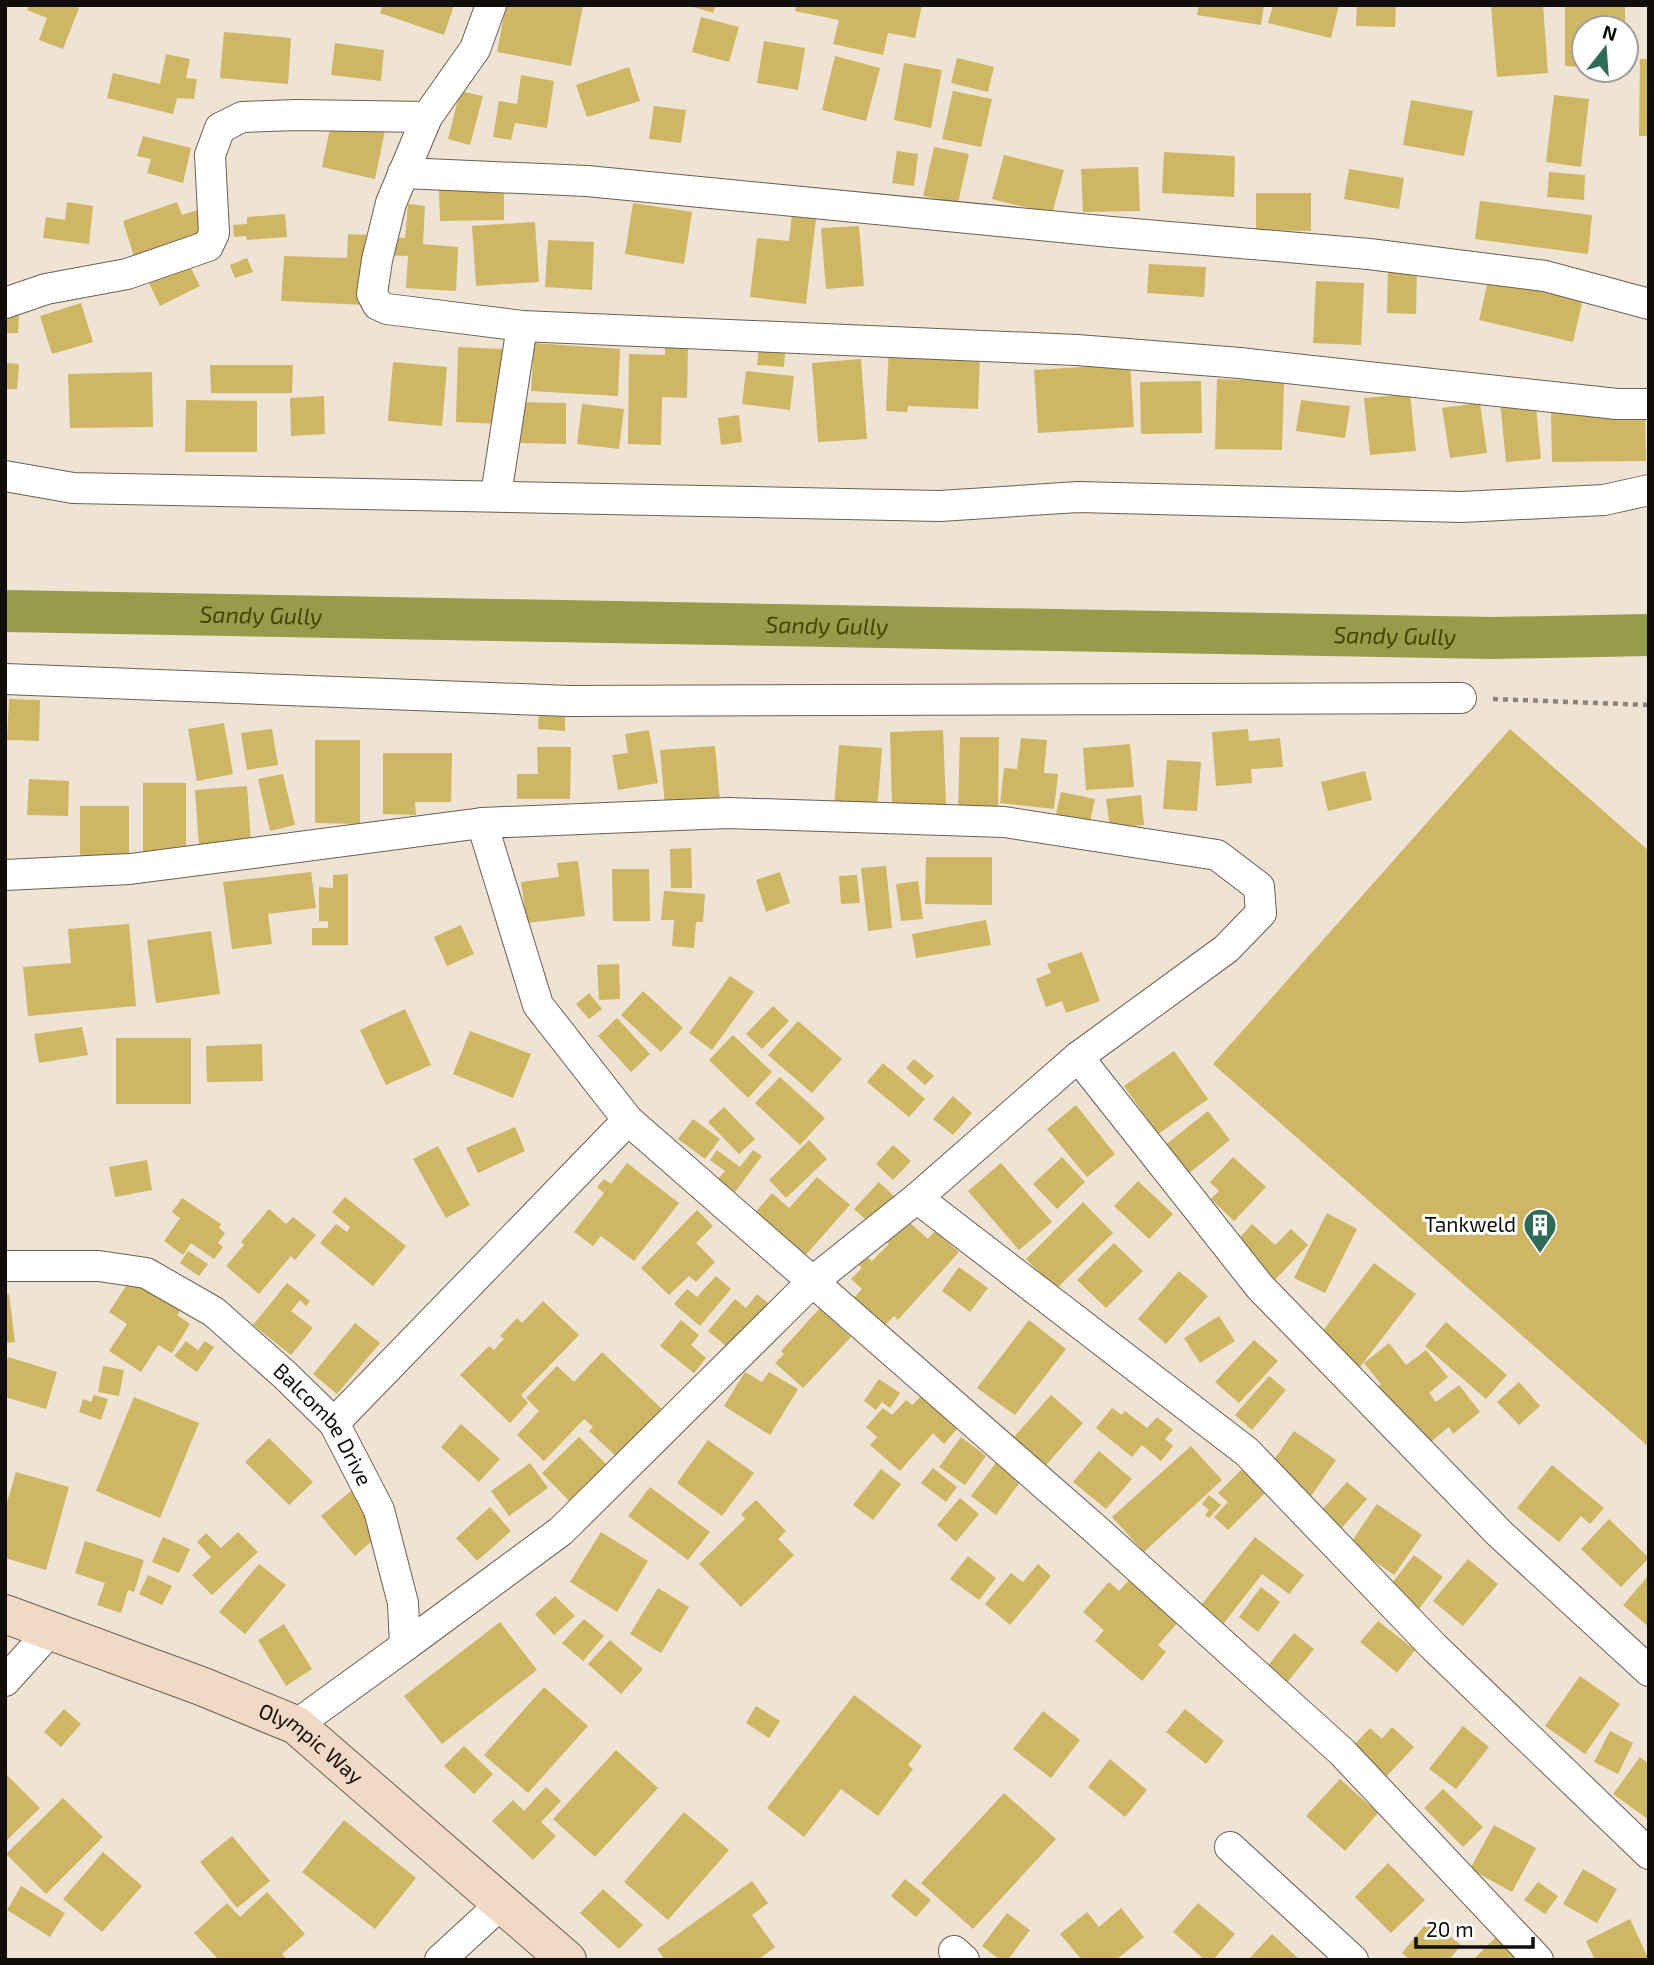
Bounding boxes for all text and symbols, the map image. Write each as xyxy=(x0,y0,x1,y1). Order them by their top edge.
north arrow xyxy=(1570,14,1640,84)
text: N xyxy=(1600,19,1620,45)
water label: Sandy Gully xyxy=(199,600,323,630)
water label: Sandy Gully xyxy=(765,610,889,640)
water label: Sandy Gully xyxy=(1333,620,1457,650)
building icon: Tankweld xyxy=(1521,1206,1559,1255)
place label: Tankweld xyxy=(1425,1211,1516,1236)
street label: Balcombe Drive xyxy=(269,1357,378,1489)
street label: Olympic Way xyxy=(255,1697,369,1789)
scale bar xyxy=(1416,1906,1533,1950)
text: 20 m xyxy=(1426,1916,1474,1941)

